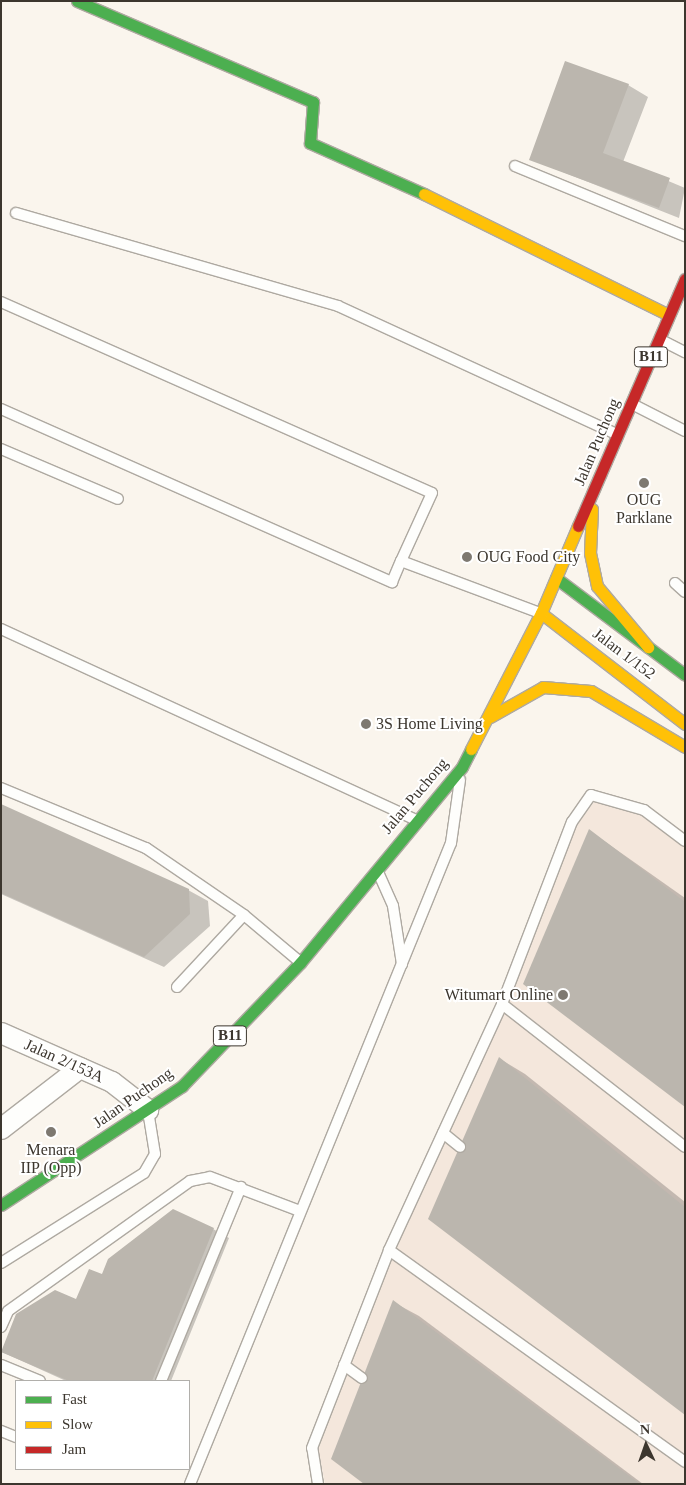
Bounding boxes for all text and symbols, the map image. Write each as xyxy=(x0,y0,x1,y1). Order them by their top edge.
road number: B11 xyxy=(634,344,668,370)
street label: Jalan Puchong xyxy=(570,396,624,488)
marker: OUG Parklane xyxy=(638,477,650,489)
place label: OUG Parklane xyxy=(616,490,672,528)
place label: OUG Food City xyxy=(477,547,580,567)
marker: OUG Food City xyxy=(461,551,473,563)
street label: Jalan 1/152 xyxy=(589,624,659,684)
place label: 3S Home Living xyxy=(376,714,483,734)
marker: 3S Home Living xyxy=(360,718,372,730)
street label: Jalan Puchong xyxy=(378,754,452,838)
place label: Witumart Online xyxy=(445,985,553,1005)
marker: Witumart Online xyxy=(557,989,569,1001)
road number: B11 xyxy=(212,1024,248,1048)
street label: Jalan 2/153A xyxy=(21,1035,107,1087)
street label: Jalan Puchong xyxy=(89,1064,177,1132)
marker: Menara IIP (Opp) xyxy=(45,1126,57,1138)
place label: Menara IIP (Opp) xyxy=(20,1140,82,1178)
legend xyxy=(15,1380,190,1470)
text: Fast xyxy=(62,1391,87,1407)
text: Slow xyxy=(62,1416,93,1432)
north arrow xyxy=(621,1420,671,1470)
text: N xyxy=(640,1422,651,1437)
text: Jam xyxy=(62,1441,86,1457)

